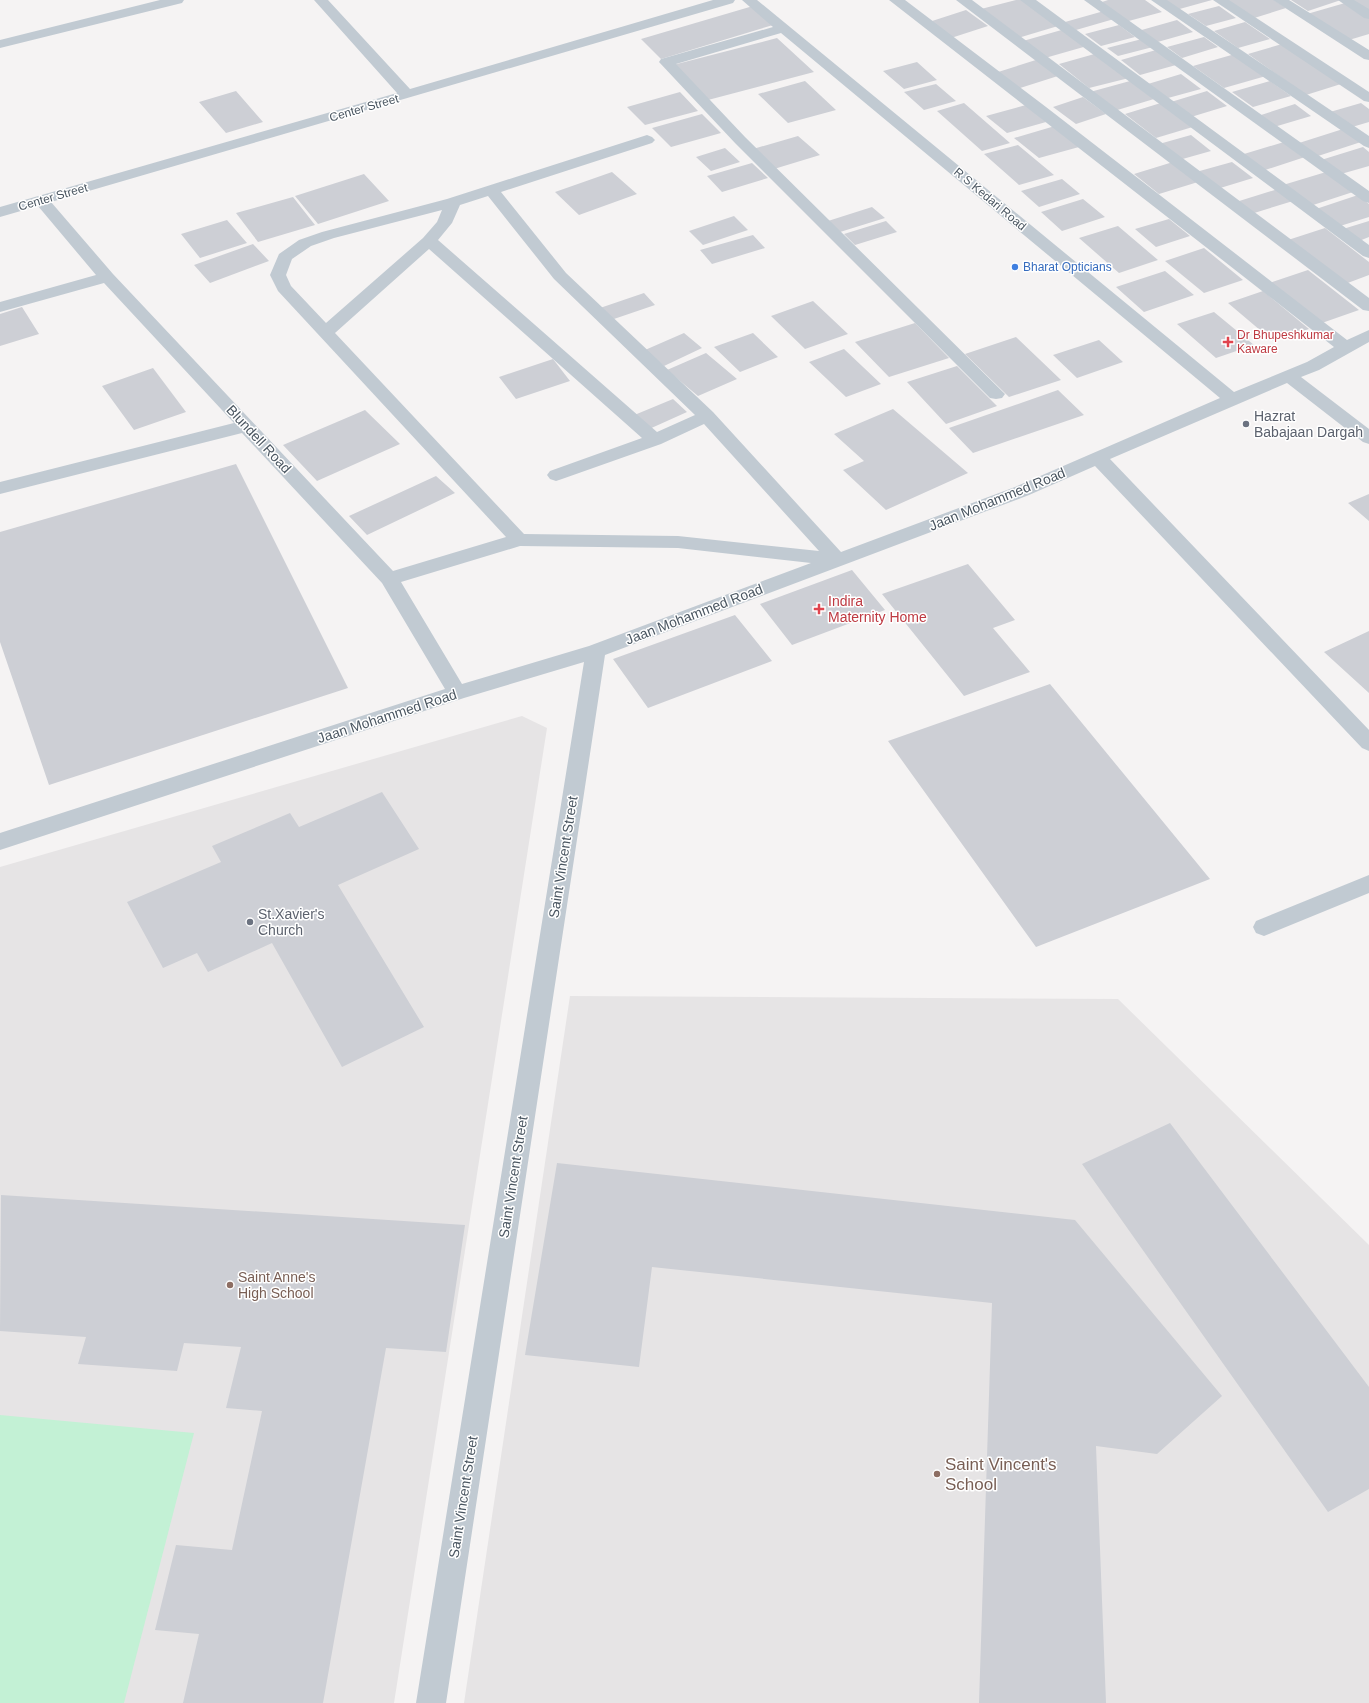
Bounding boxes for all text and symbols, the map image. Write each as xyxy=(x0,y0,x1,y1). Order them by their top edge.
street label: Center Street xyxy=(328,91,401,125)
street label: R S Kedari Road xyxy=(951,165,1029,233)
street label: Center Street xyxy=(17,180,90,214)
place label: Bharat Opticians xyxy=(1023,260,1112,274)
marker: Bharat Opticians xyxy=(1010,262,1020,272)
place label: Dr Bhupeshkumar Kaware xyxy=(1237,328,1334,356)
marker: Dr Bhupeshkumar Kaware xyxy=(1222,336,1234,348)
street label: Blundell Road xyxy=(223,402,295,476)
place label: Hazrat Babajaan Dargah xyxy=(1254,408,1363,440)
marker: Hazrat Babajaan Dargah xyxy=(1241,419,1251,429)
street label: Jaan Mohammed Road xyxy=(927,464,1067,534)
street label: Jaan Mohammed Road xyxy=(623,580,765,648)
place label: Indira Maternity Home xyxy=(828,593,927,625)
marker: Indira Maternity Home xyxy=(813,603,825,615)
street label: Jaan Mohammed Road xyxy=(315,686,459,746)
street label: Saint Vincent Street xyxy=(545,795,581,919)
place label: St.Xavier's Church xyxy=(258,906,324,938)
marker: St.Xavier's Church xyxy=(245,917,255,927)
street label: Saint Vincent Street xyxy=(495,1115,531,1239)
place label: Saint Anne's High School xyxy=(238,1269,315,1301)
marker: Saint Anne's High School xyxy=(225,1280,235,1290)
street label: Saint Vincent Street xyxy=(445,1435,481,1559)
place label: Saint Vincent's School xyxy=(945,1455,1057,1494)
marker: Saint Vincent's School xyxy=(932,1469,942,1479)

